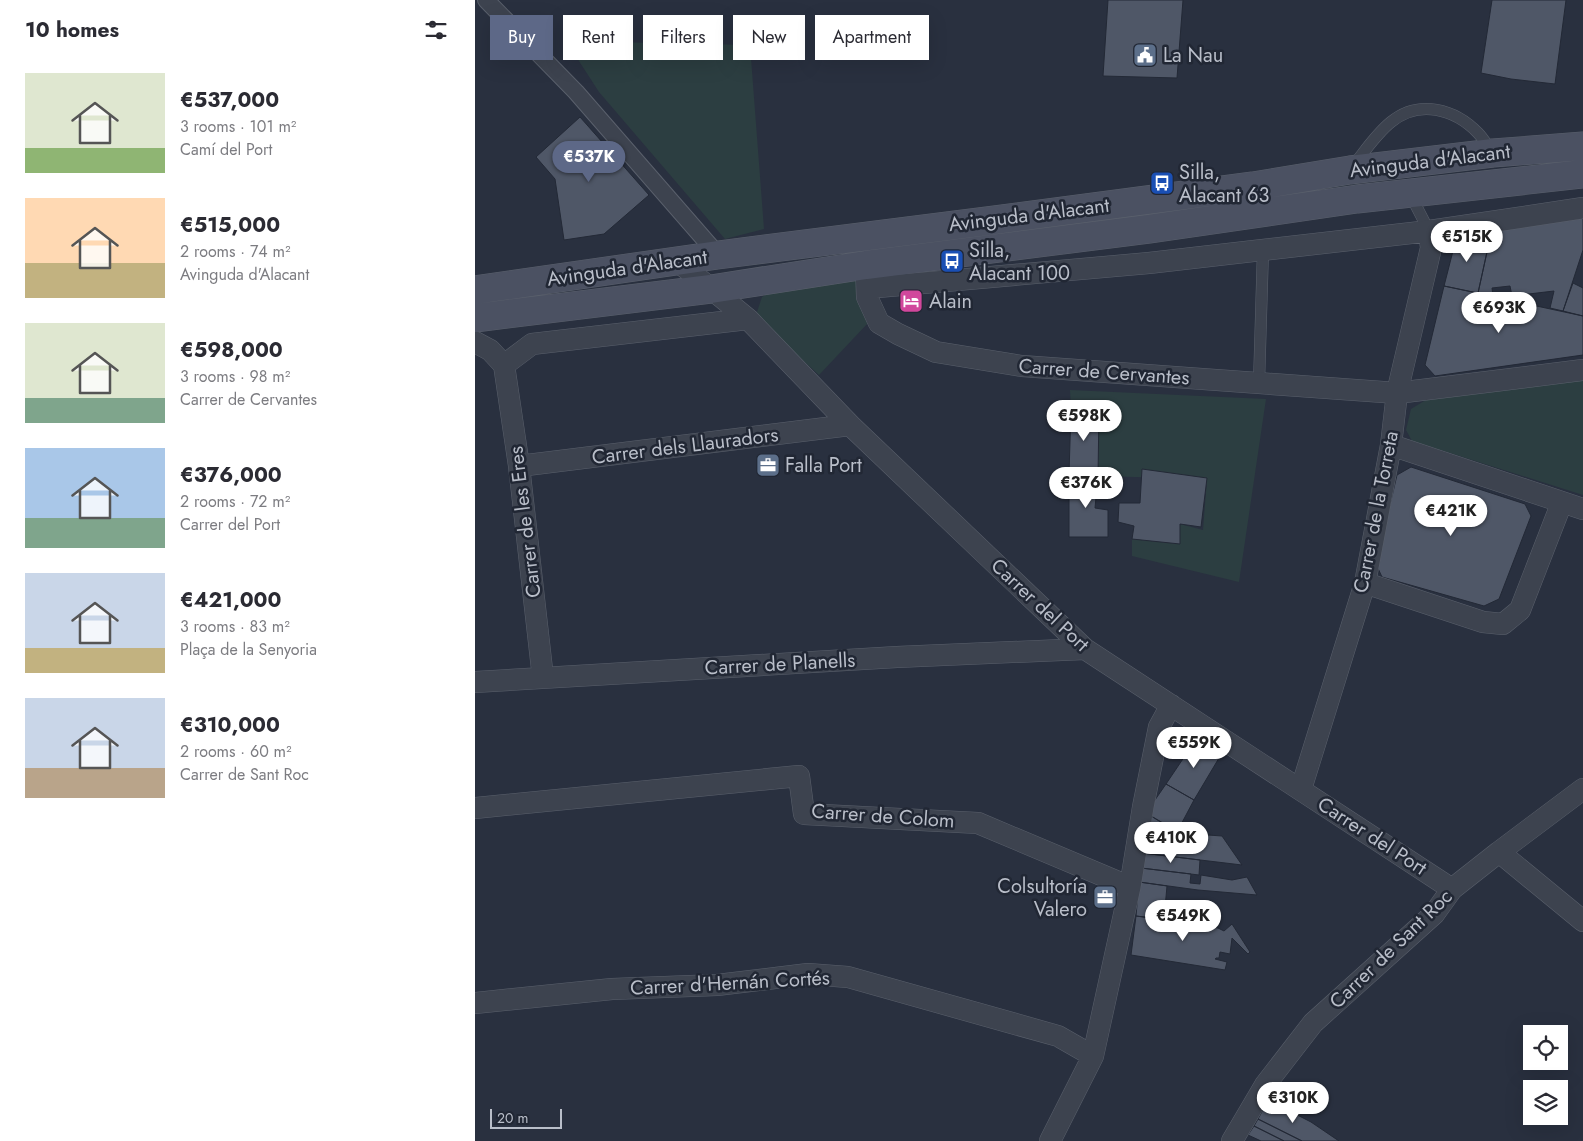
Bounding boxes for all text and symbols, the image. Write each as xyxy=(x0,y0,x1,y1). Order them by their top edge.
text: 10 homes xyxy=(25,15,119,45)
chip: Buy xyxy=(490,15,553,60)
chip: Rent xyxy=(563,15,633,60)
chip: Filters xyxy=(643,15,723,60)
chip: New xyxy=(733,15,805,60)
chip: Apartment xyxy=(815,15,929,60)
icon: filters xyxy=(422,16,450,44)
place label: La Nau xyxy=(1163,41,1223,70)
public building icon: La Nau xyxy=(1132,42,1158,68)
text: €537,000 xyxy=(180,85,279,115)
icon: home xyxy=(65,93,125,153)
text: 3 rooms · 101 m² xyxy=(180,115,296,138)
street label: Avinguda d'Alacant xyxy=(1348,137,1512,185)
text: Camí del Port xyxy=(180,138,272,161)
pin: €537K xyxy=(554,140,624,183)
text: €537K xyxy=(563,145,615,168)
place label: Silla, Alacant 63 xyxy=(1179,158,1269,210)
bus stop icon: Silla, Alacant 63 xyxy=(1149,170,1175,196)
street label: Avinguda d'Alacant xyxy=(947,191,1111,239)
text: €515,000 xyxy=(180,210,280,240)
icon: home xyxy=(65,218,125,278)
pin: €515K xyxy=(1432,220,1502,263)
text: €515K xyxy=(1442,225,1492,248)
place label: Silla, Alacant 100 xyxy=(969,236,1070,288)
text: 2 rooms · 74 m² xyxy=(180,240,291,263)
street label: Avinguda d'Alacant xyxy=(545,242,709,294)
bus stop icon: Silla, Alacant 100 xyxy=(939,248,965,274)
text: Avinguda d'Alacant xyxy=(180,263,309,286)
place label: Alain xyxy=(929,287,972,316)
hotel icon: Alain xyxy=(898,288,924,314)
pin: €693K xyxy=(1464,292,1534,334)
text: €693K xyxy=(1472,296,1526,319)
text: €598,000 xyxy=(180,335,283,365)
icon: home xyxy=(65,343,125,403)
street label: Carrer de Cervantes xyxy=(1018,352,1190,392)
text: 3 rooms · 98 m² xyxy=(180,365,290,388)
text: Carrer de Cervantes xyxy=(180,388,317,411)
pin: €598K xyxy=(1049,400,1119,442)
text: €598K xyxy=(1058,404,1110,427)
street label: Carrer dels Llauradors xyxy=(590,420,780,472)
street label: Carrer de la Torreta xyxy=(1346,429,1406,595)
street label: Carrer de les Eres xyxy=(501,445,549,599)
place label: Falla Port xyxy=(785,451,862,480)
office icon: Falla Port xyxy=(755,452,781,478)
text: €376,000 xyxy=(180,460,282,490)
pin: €376K xyxy=(1051,466,1121,509)
icon: home xyxy=(65,468,125,528)
text: €376K xyxy=(1060,471,1112,494)
text: 2 rooms · 72 m² xyxy=(180,490,290,513)
pin: €421K xyxy=(1416,494,1486,537)
text: €421K xyxy=(1425,499,1477,522)
text: Carrer del Port xyxy=(180,513,280,536)
street label: Carrer del Port xyxy=(984,552,1096,658)
text: €421,000 xyxy=(180,585,281,615)
icon: home xyxy=(65,593,125,653)
text: 3 rooms · 83 m² xyxy=(180,615,290,638)
text: Plaça de la Senyoria xyxy=(180,638,317,661)
street label: Carrer de Planells xyxy=(704,646,856,682)
text: €310,000 xyxy=(180,710,280,740)
icon: home xyxy=(65,718,125,778)
pin: €559K xyxy=(1159,726,1229,769)
text: €559K xyxy=(1167,731,1221,754)
text: 2 rooms · 60 m² xyxy=(180,740,292,763)
text: Carrer de Sant Roc xyxy=(180,763,309,786)
street label: Carrer del Port xyxy=(1312,790,1433,882)
street label: Carrer de Colom xyxy=(810,797,956,835)
pin: €410K xyxy=(1136,822,1206,864)
text: €410K xyxy=(1145,826,1197,849)
place label: Colsultoría Valero xyxy=(997,872,1087,924)
street label: Carrer de Sant Roc xyxy=(1323,883,1459,1015)
office icon: Colsultoría Valero xyxy=(1092,884,1118,910)
pin: €549K xyxy=(1148,900,1218,942)
text: €549K xyxy=(1156,904,1210,927)
street label: Carrer d'Hernán Cortés xyxy=(629,963,831,1003)
map controls xyxy=(1523,1025,1568,1125)
button: locate xyxy=(1523,1025,1568,1070)
button: layers xyxy=(1523,1080,1568,1125)
pin: €310K xyxy=(1258,1082,1328,1124)
text: €310K xyxy=(1268,1086,1318,1109)
scale bar xyxy=(490,1106,563,1129)
text: 20 m xyxy=(497,1108,529,1128)

